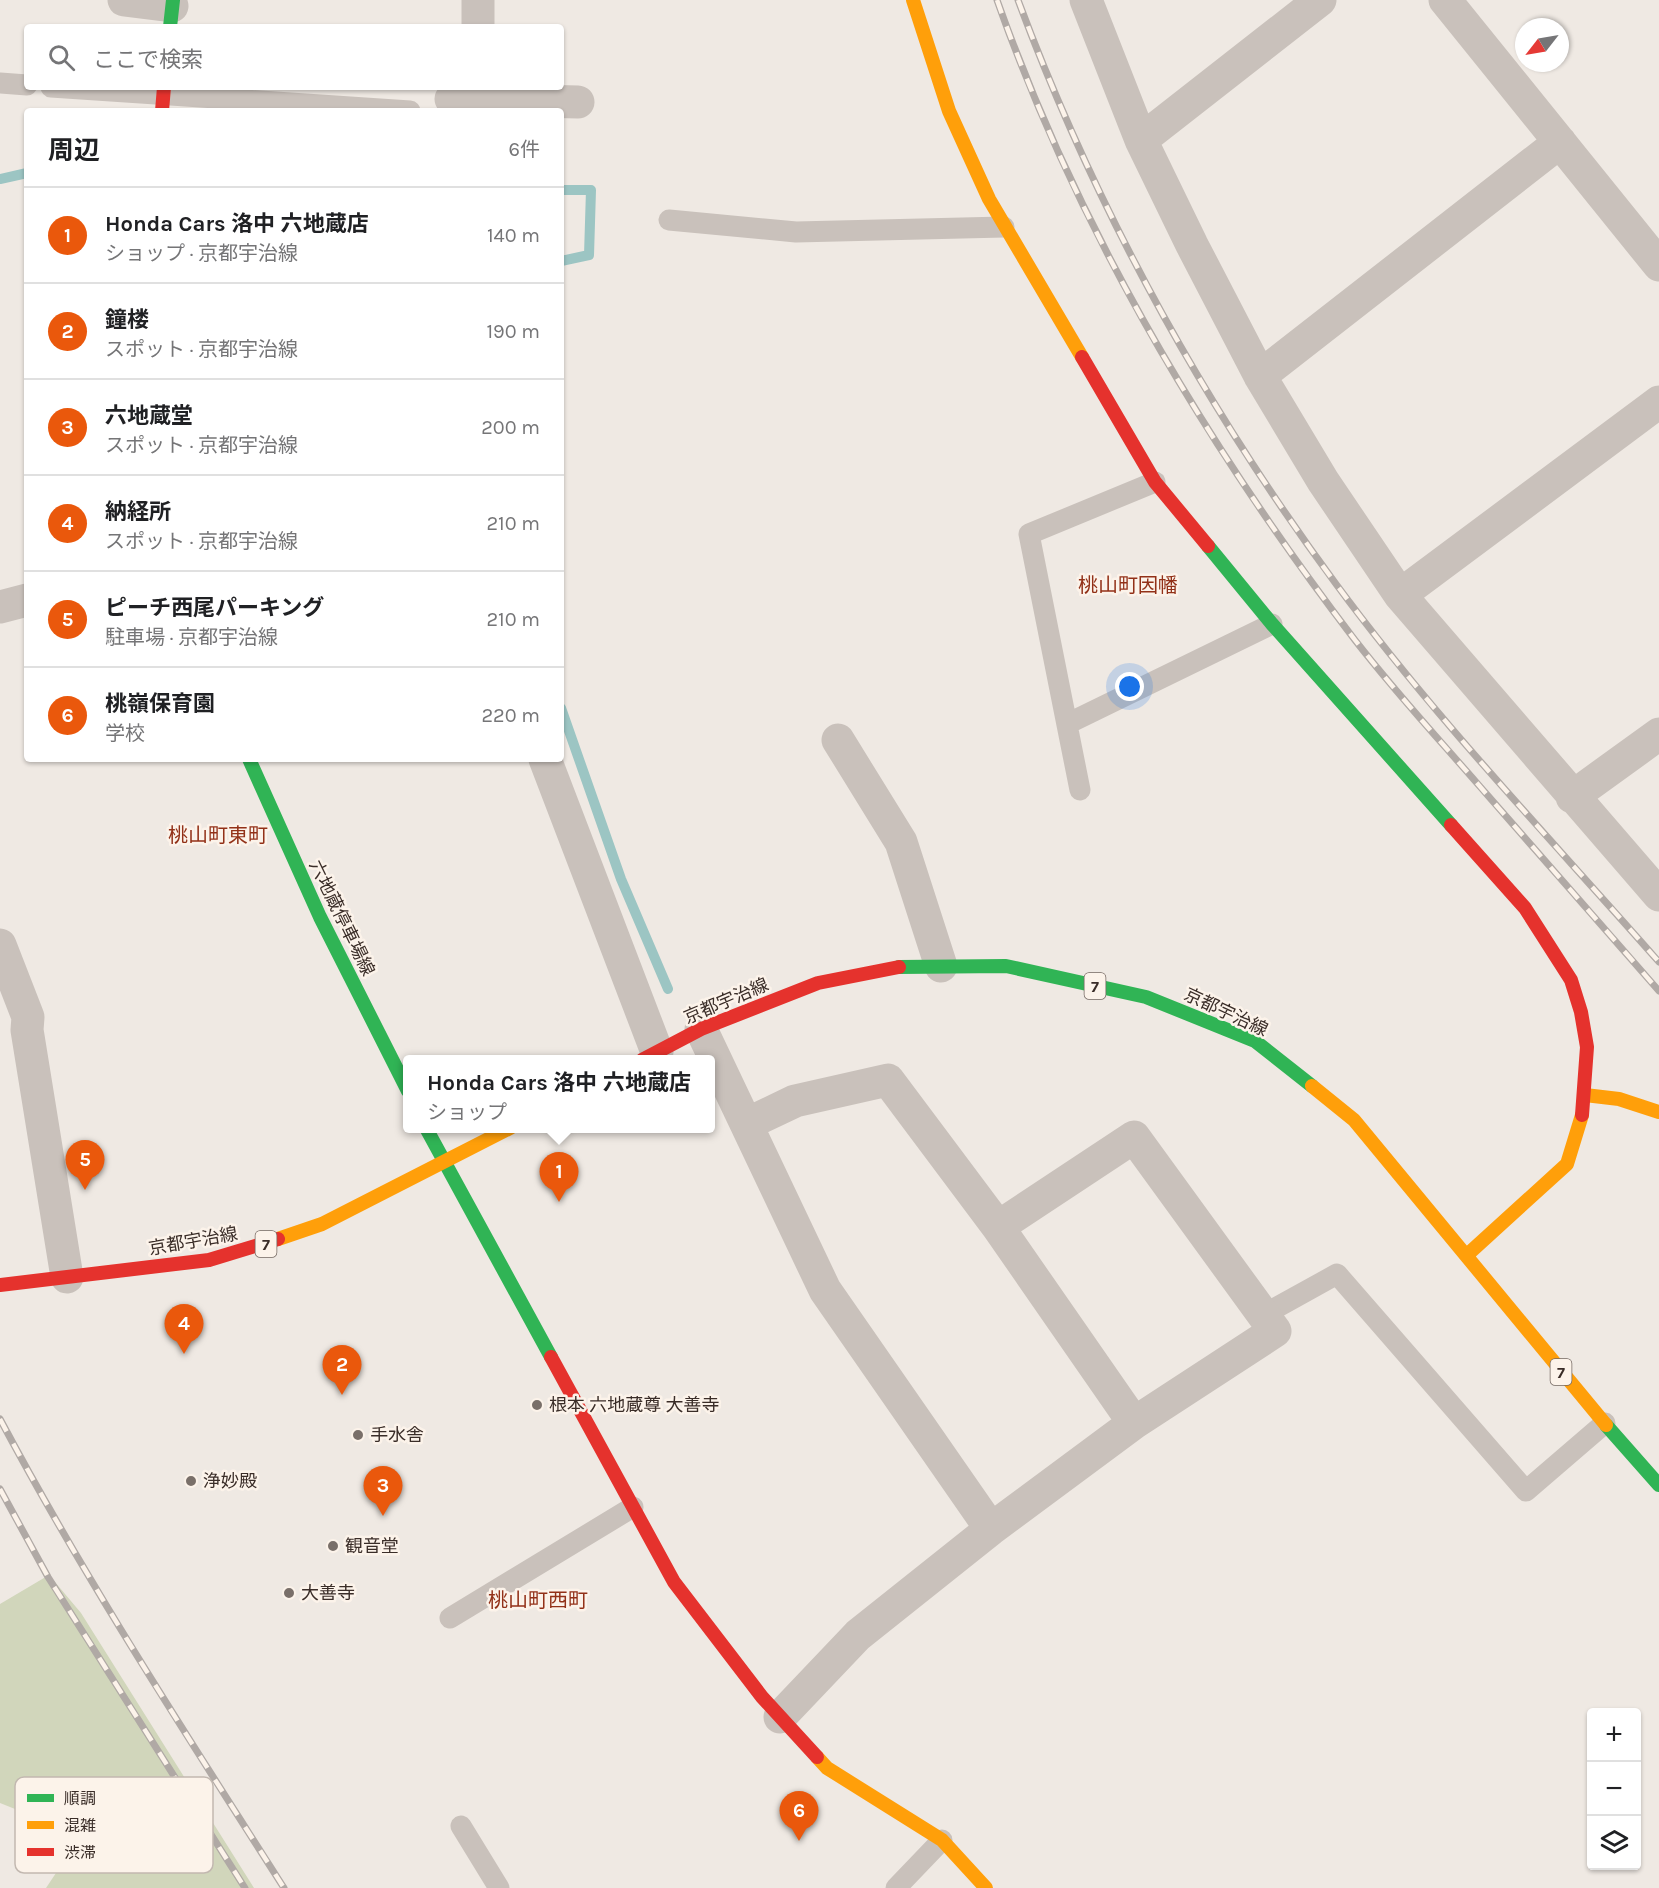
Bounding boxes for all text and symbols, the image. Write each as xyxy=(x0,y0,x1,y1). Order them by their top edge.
north arrow xyxy=(1515,18,1569,72)
search box xyxy=(24,24,564,90)
icon: search xyxy=(45,41,78,74)
text: ここで検索 xyxy=(93,47,203,73)
text: 周辺 xyxy=(48,135,100,166)
text: 6件 xyxy=(509,138,540,161)
text: Honda Cars 洛中 六地蔵店 xyxy=(105,211,369,237)
text: 1 xyxy=(64,224,71,247)
text: 140 m xyxy=(487,224,540,247)
text: ショップ · 京都宇治線 xyxy=(105,242,298,265)
text: 鐘楼 xyxy=(105,307,149,333)
text: 2 xyxy=(61,320,74,343)
text: 190 m xyxy=(486,320,540,343)
text: スポット · 京都宇治線 xyxy=(105,338,298,361)
text: 六地蔵堂 xyxy=(105,403,193,429)
text: 3 xyxy=(61,416,74,439)
text: 200 m xyxy=(481,416,540,439)
text: スポット · 京都宇治線 xyxy=(105,434,298,457)
text: 納経所 xyxy=(105,499,171,525)
text: 4 xyxy=(62,512,73,535)
text: 210 m xyxy=(486,512,540,535)
text: スポット · 京都宇治線 xyxy=(105,530,298,553)
district label: 桃山町因幡 xyxy=(1078,574,1178,597)
text: ピーチ西尾パーキング xyxy=(105,595,324,621)
text: 5 xyxy=(62,608,73,631)
text: 210 m xyxy=(486,608,540,631)
text: 駐車場 · 京都宇治線 xyxy=(105,626,278,649)
your location xyxy=(1115,672,1144,701)
text: 桃嶺保育園 xyxy=(105,691,215,717)
text: 6 xyxy=(61,704,74,727)
text: 220 m xyxy=(481,704,540,727)
text: 学校 xyxy=(105,722,145,745)
district label: 桃山町東町 xyxy=(168,824,268,847)
street label: 六地蔵停車場線 xyxy=(304,857,380,979)
street label: 京都宇治線 xyxy=(680,973,772,1029)
road number: 7 xyxy=(1084,973,1106,999)
street label: 京都宇治線 xyxy=(1181,983,1271,1041)
popup xyxy=(403,1055,715,1133)
text: Honda Cars 洛中 六地蔵店 xyxy=(427,1070,691,1096)
text: ショップ xyxy=(427,1101,507,1124)
pin: 5 xyxy=(66,1140,104,1190)
pin: 1 xyxy=(540,1152,578,1202)
street label: 京都宇治線 xyxy=(147,1222,239,1260)
road number: 7 xyxy=(256,1231,276,1257)
pin: 4 xyxy=(164,1304,204,1354)
pin: 2 xyxy=(322,1346,362,1395)
road number: 7 xyxy=(1550,1359,1572,1385)
place label: 根本 六地蔵尊 大善寺 xyxy=(549,1394,720,1416)
marker: 根本 六地蔵尊 大善寺 xyxy=(530,1398,544,1412)
place label: 手水舎 xyxy=(370,1424,424,1446)
marker: 手水舎 xyxy=(351,1428,365,1442)
pin: 3 xyxy=(364,1466,403,1516)
place label: 浄妙殿 xyxy=(203,1470,257,1492)
marker: 浄妙殿 xyxy=(184,1474,198,1488)
place label: 観音堂 xyxy=(345,1535,399,1557)
marker: 観音堂 xyxy=(326,1539,340,1553)
place label: 大善寺 xyxy=(301,1582,355,1604)
marker: 大善寺 xyxy=(282,1586,296,1600)
district label: 桃山町西町 xyxy=(488,1589,588,1612)
map controls xyxy=(1587,1708,1641,1870)
button: + xyxy=(1587,1708,1641,1762)
button: − xyxy=(1587,1762,1641,1816)
legend xyxy=(15,1777,213,1873)
text: 順調 xyxy=(64,1789,96,1808)
pin: 6 xyxy=(780,1792,818,1841)
text: 混雑 xyxy=(64,1816,96,1835)
button: layers xyxy=(1587,1816,1641,1870)
text: 渋滞 xyxy=(64,1843,96,1862)

